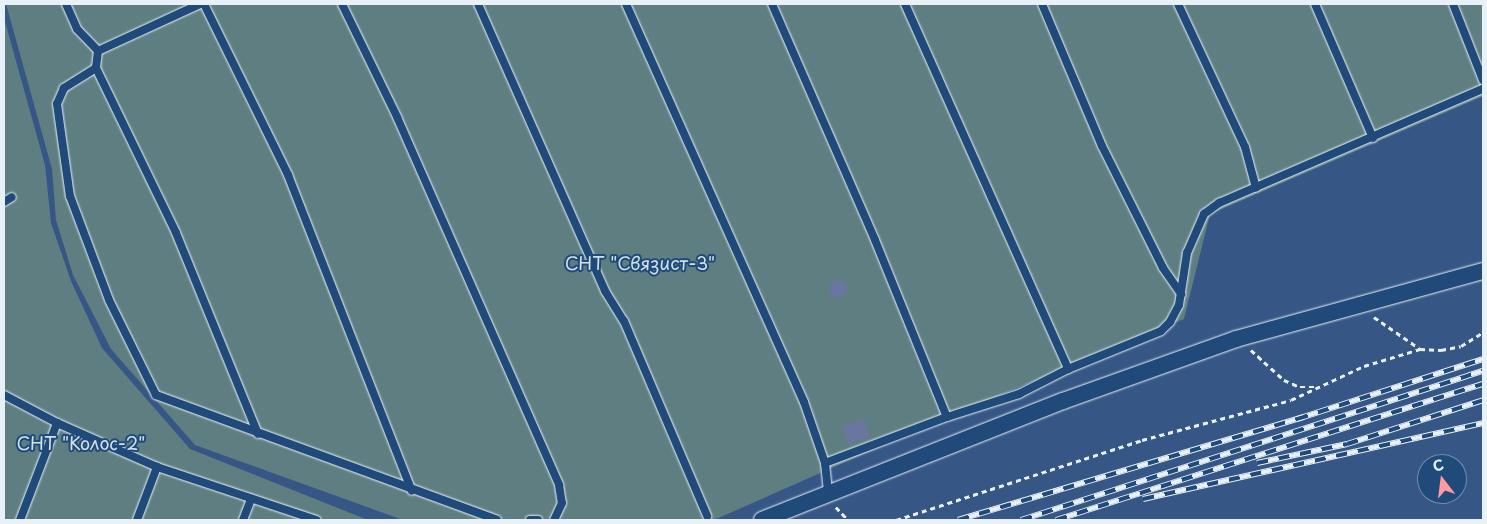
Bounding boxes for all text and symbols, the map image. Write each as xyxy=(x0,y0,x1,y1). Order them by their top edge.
park label: СНТ "Связист-3" xyxy=(565,252,715,274)
park label: СНТ "Колос-2" xyxy=(16,432,146,454)
text: С xyxy=(1430,453,1446,476)
north arrow xyxy=(1417,454,1467,504)

